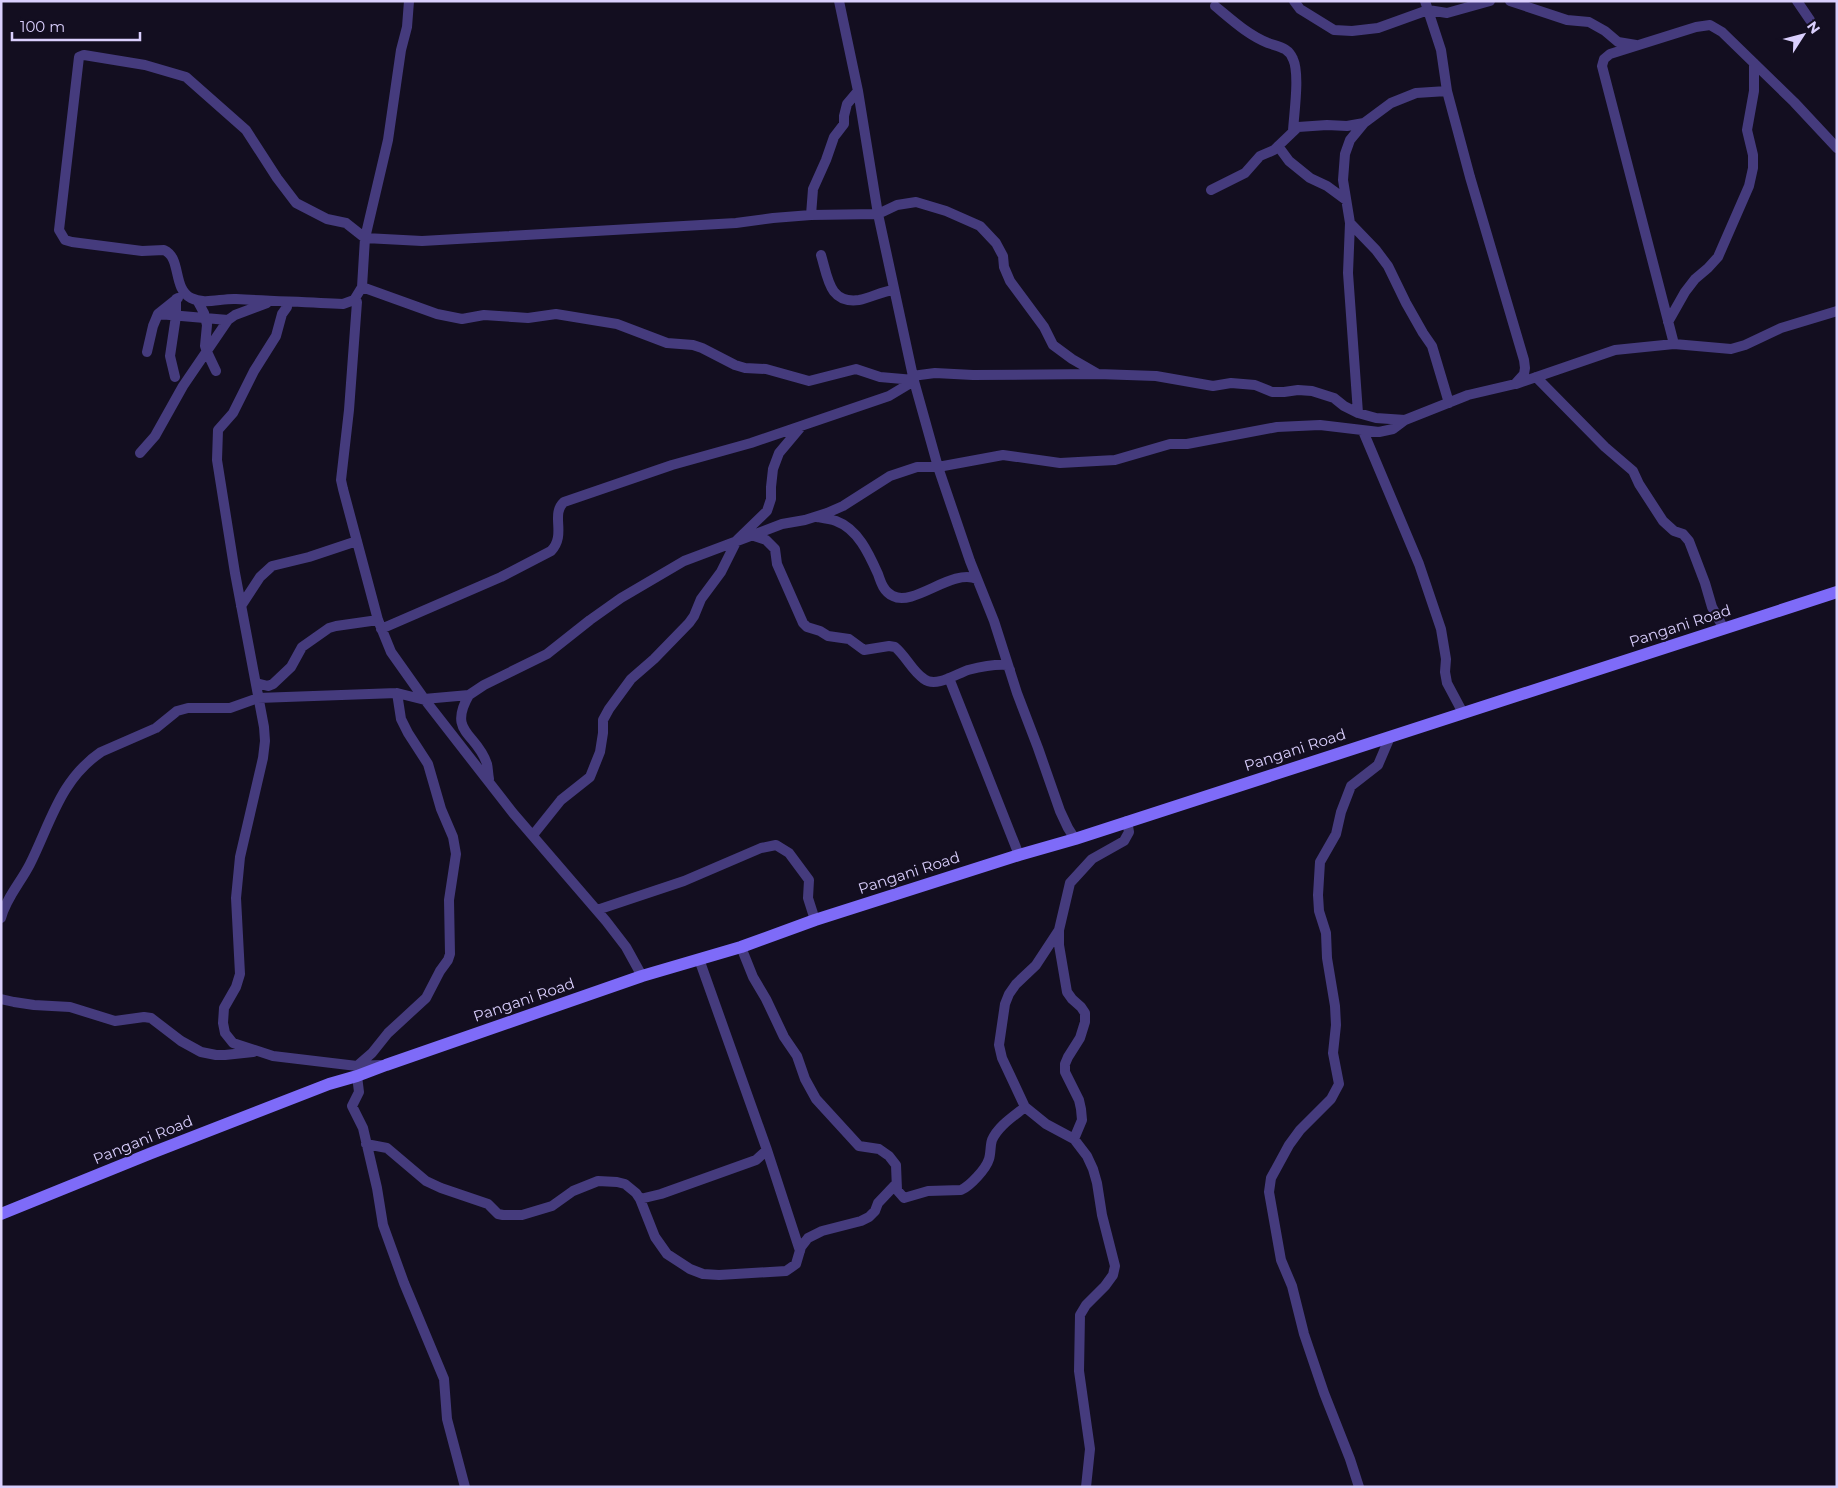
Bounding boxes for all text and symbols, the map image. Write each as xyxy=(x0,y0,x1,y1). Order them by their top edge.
scale bar xyxy=(12,10,140,42)
north arrow xyxy=(1778,10,1828,60)
text: 100 m xyxy=(20,17,65,36)
text: N xyxy=(1803,17,1824,37)
street label: Pangani Road xyxy=(1627,600,1733,651)
street label: Pangani Road xyxy=(1242,724,1348,775)
street label: Pangani Road xyxy=(856,847,962,898)
street label: Pangani Road xyxy=(471,973,577,1026)
street label: Pangani Road xyxy=(90,1111,196,1168)

